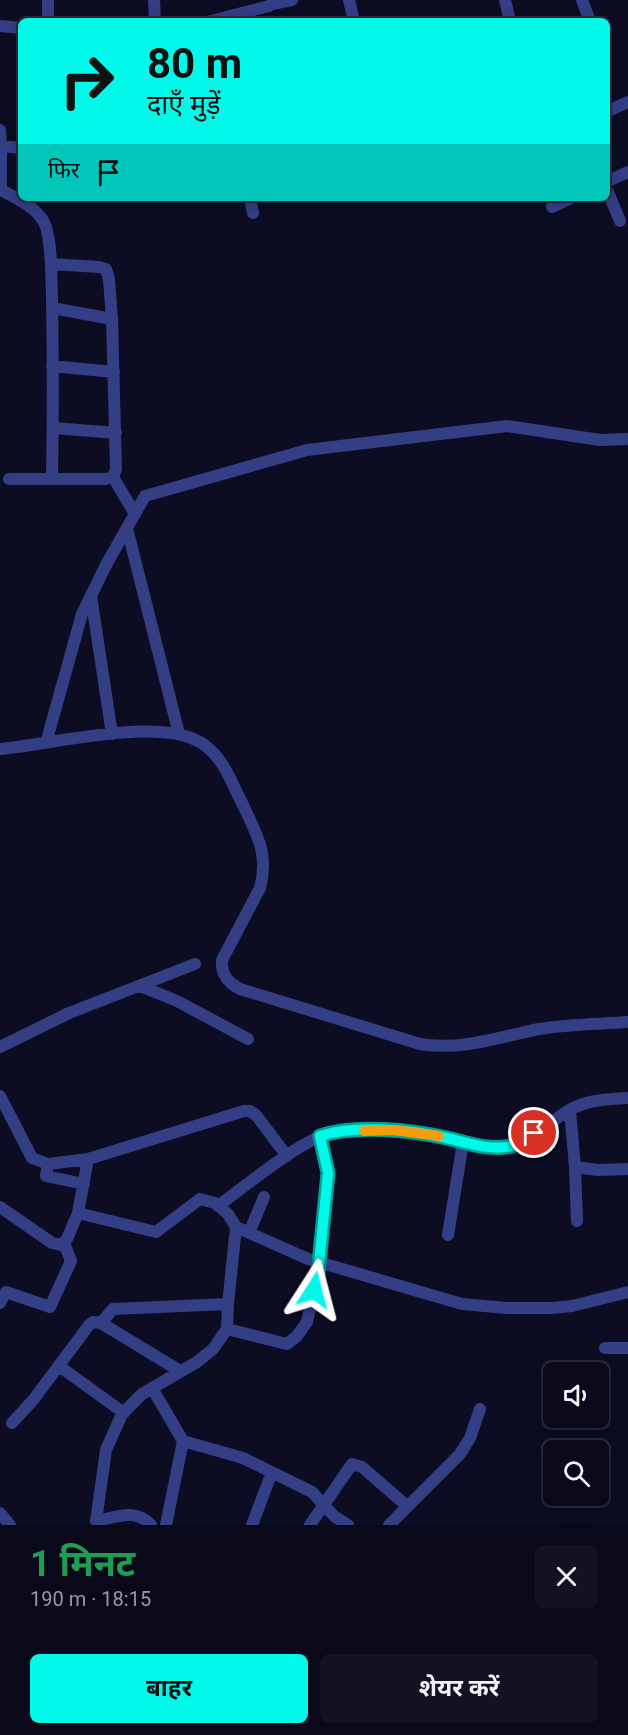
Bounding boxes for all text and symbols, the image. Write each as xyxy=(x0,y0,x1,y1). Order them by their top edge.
text: 80 m xyxy=(147,39,242,88)
icon: right xyxy=(48,42,126,120)
text: दाएँ मुड़ें xyxy=(147,89,221,121)
icon: arrive xyxy=(92,156,125,189)
text: फिर xyxy=(48,158,80,183)
pin xyxy=(508,1107,559,1158)
icon: arrive xyxy=(517,1116,550,1149)
position arrow xyxy=(282,1258,346,1322)
map controls xyxy=(543,1362,609,1506)
button: sound xyxy=(543,1362,609,1428)
button: search xyxy=(543,1440,609,1506)
text: 1 मिनट xyxy=(30,1543,135,1585)
button: close xyxy=(535,1545,598,1608)
text: 190 m · 18:15 xyxy=(30,1587,151,1611)
button: बाहर xyxy=(30,1654,308,1723)
button: शेयर करें xyxy=(320,1654,598,1723)

